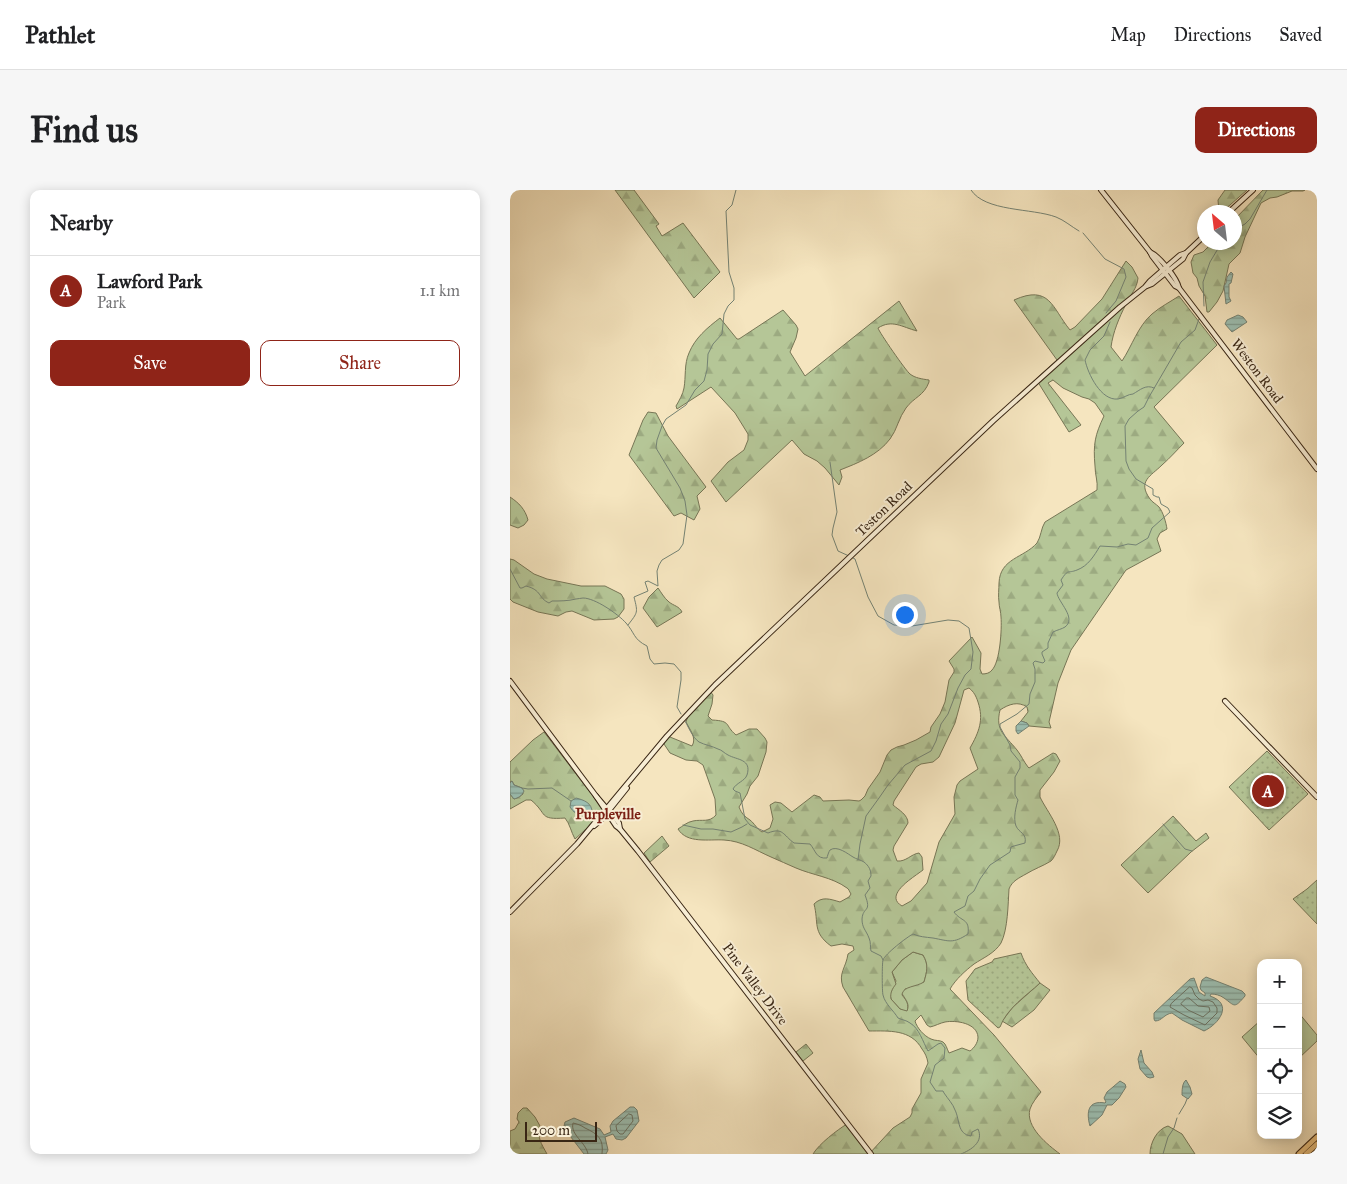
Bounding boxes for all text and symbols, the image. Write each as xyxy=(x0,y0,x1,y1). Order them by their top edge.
text: Pathlet xyxy=(25,20,95,50)
text: Map xyxy=(1110,24,1146,46)
text: Directions xyxy=(1174,24,1251,46)
text: Saved xyxy=(1279,24,1322,46)
button: Directions xyxy=(1195,107,1317,153)
text: Find us xyxy=(30,109,138,152)
north arrow xyxy=(1197,205,1242,250)
text: Nearby xyxy=(50,210,113,236)
text: Lawford Park xyxy=(97,270,202,293)
text: A xyxy=(61,281,71,300)
text: 1.1 km xyxy=(420,281,460,300)
text: Park xyxy=(97,293,126,312)
street label: Weston Road xyxy=(1227,335,1287,407)
button: Save xyxy=(50,340,250,386)
button: Share xyxy=(260,340,460,386)
street label: Teston Road xyxy=(852,478,916,540)
your location xyxy=(892,602,918,628)
pin: A xyxy=(1252,772,1284,810)
district label: Purpleville xyxy=(575,805,641,824)
street label: Pine Valley Drive xyxy=(719,940,791,1028)
map controls xyxy=(1257,959,1302,1139)
button: + xyxy=(1257,959,1302,1004)
button: − xyxy=(1257,1004,1302,1049)
button: locate xyxy=(1257,1049,1302,1094)
button: layers xyxy=(1257,1094,1302,1139)
scale bar xyxy=(525,1119,598,1142)
text: 200 m xyxy=(532,1122,570,1139)

